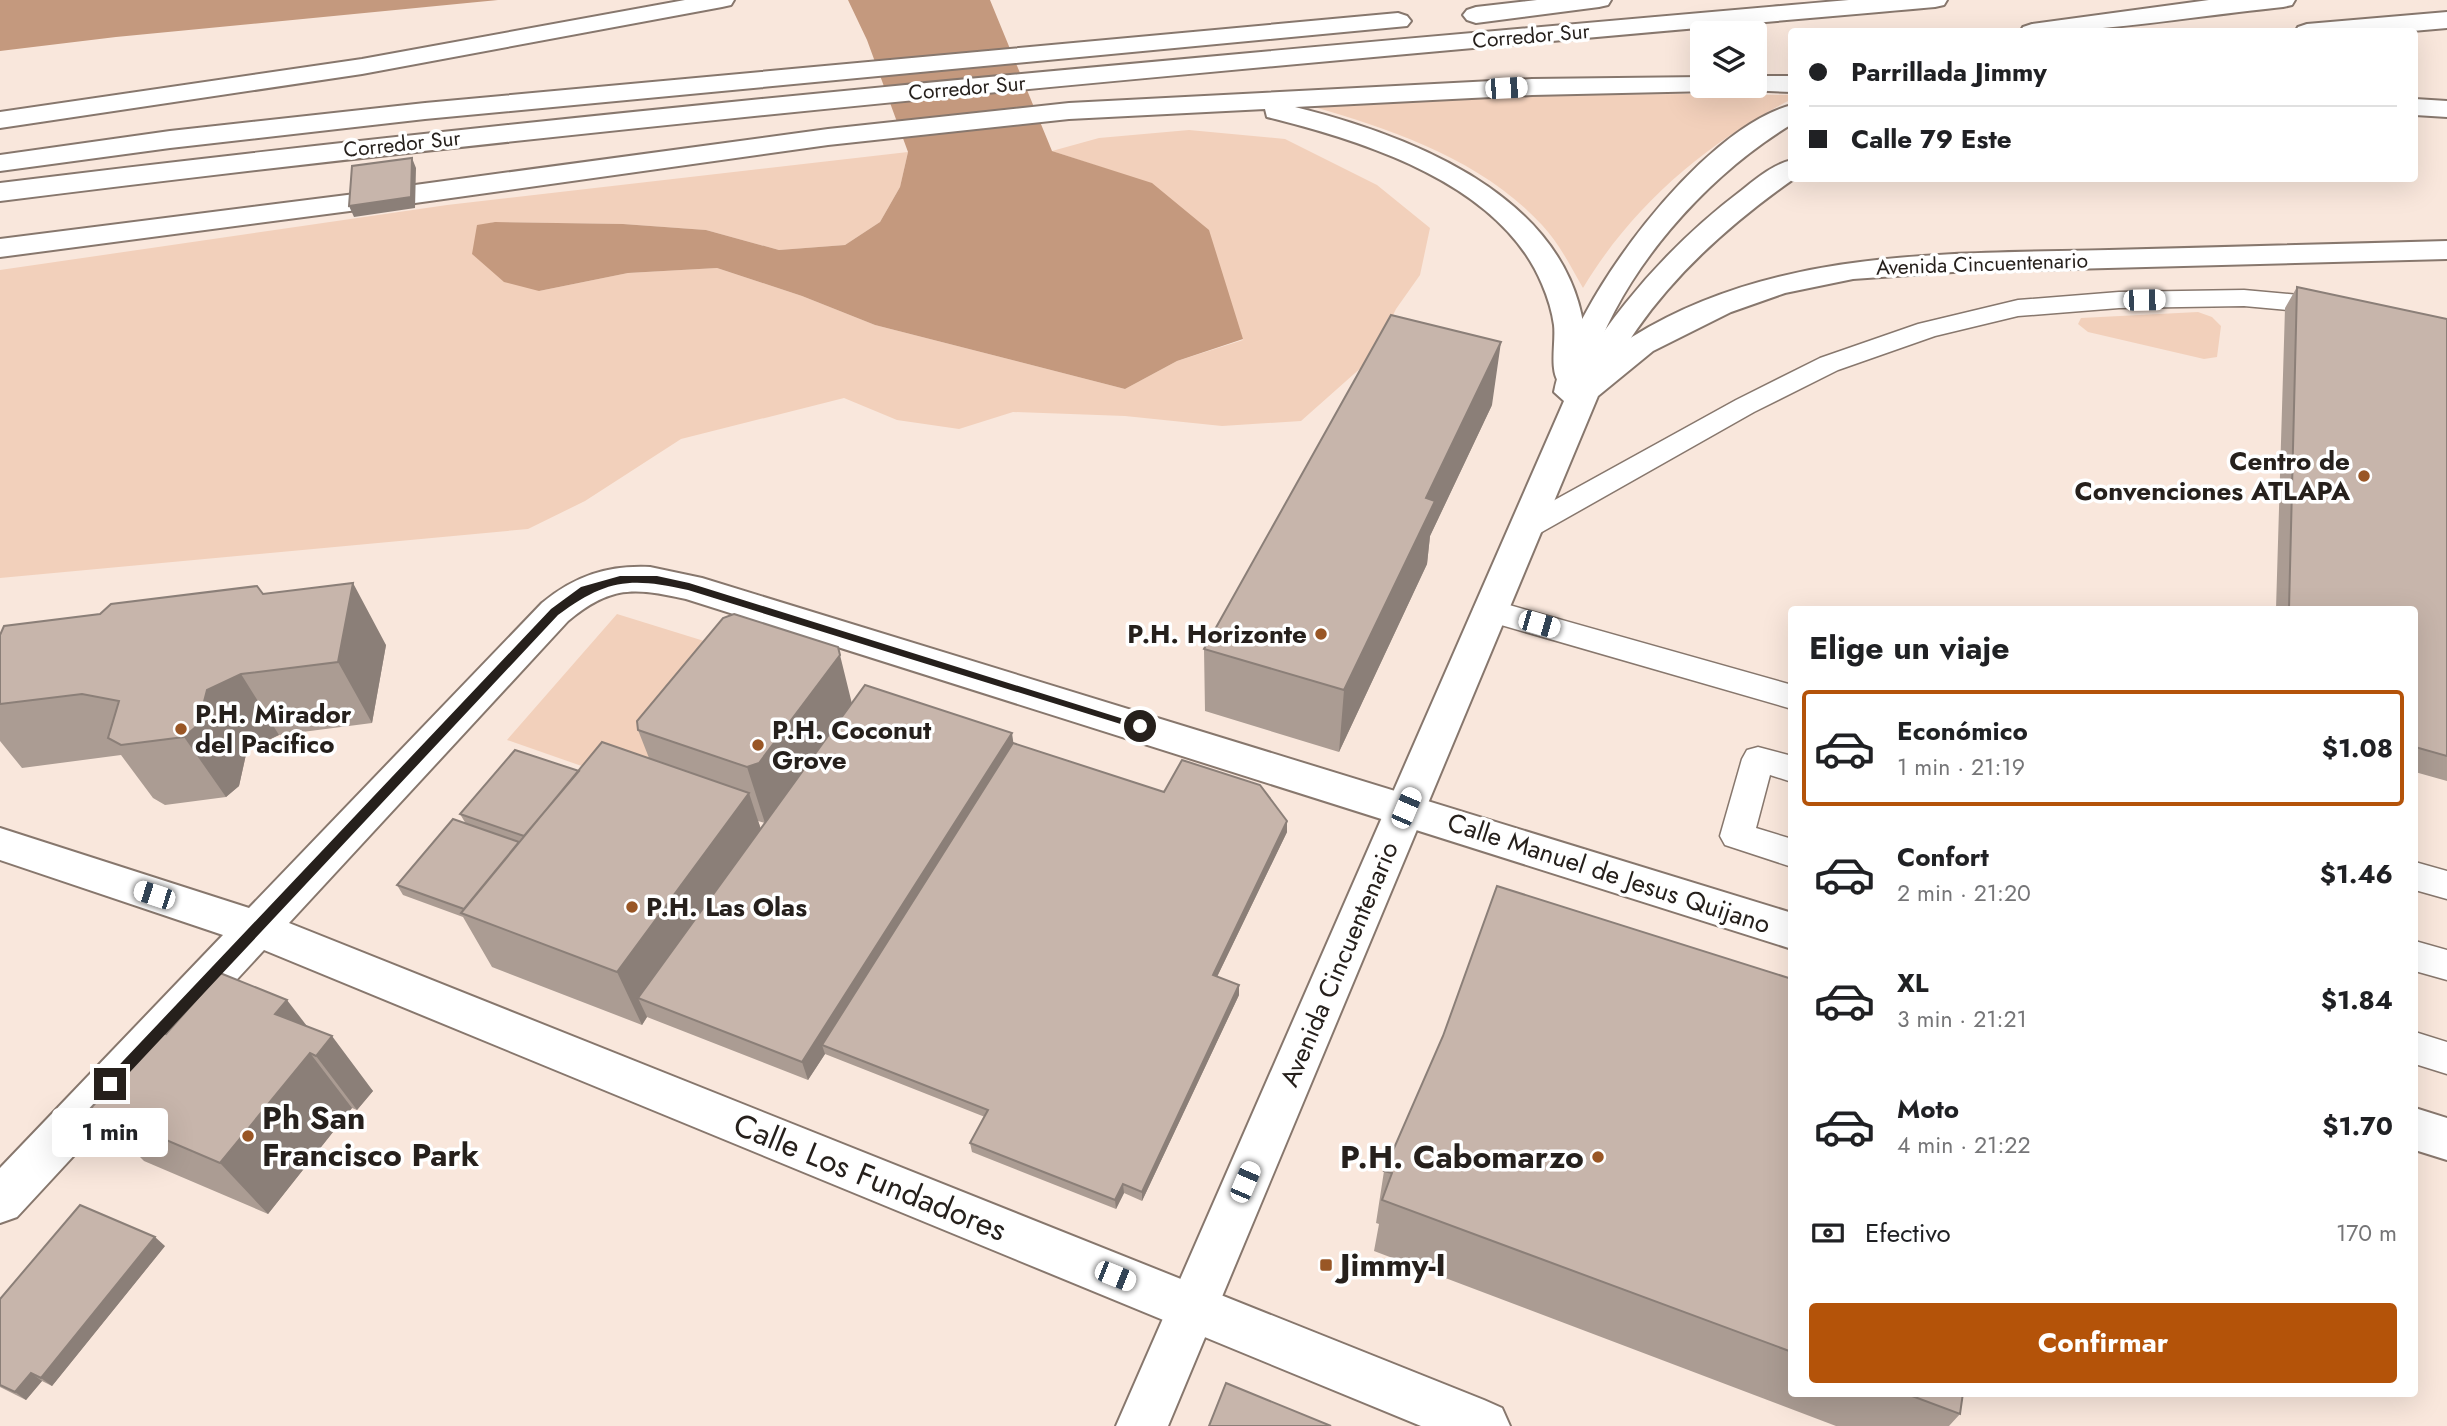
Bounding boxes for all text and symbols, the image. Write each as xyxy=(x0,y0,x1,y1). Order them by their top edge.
street label: Corredor Sur xyxy=(1471,16,1592,56)
map controls xyxy=(1690,21,1767,98)
button: layers xyxy=(1690,21,1767,98)
text: Parrillada Jimmy xyxy=(1851,53,2047,91)
street label: Corredor Sur xyxy=(907,68,1028,108)
car xyxy=(1485,76,1528,100)
text: Calle 79 Este xyxy=(1851,120,2012,158)
street label: Corredor Sur xyxy=(342,123,463,165)
street label: Avenida Cincuentenario xyxy=(1875,245,2089,283)
car xyxy=(2123,289,2166,311)
place label: Centro de Convenciones ATLAPA xyxy=(2075,442,2351,510)
marker: Centro de Convenciones ATLAPA xyxy=(2356,468,2372,484)
car xyxy=(1516,608,1563,640)
place label: P.H. Horizonte xyxy=(1127,615,1307,653)
text: Elige un viaje xyxy=(1809,625,2010,671)
marker: P.H. Horizonte xyxy=(1313,626,1329,642)
place label: P.H. Mirador del Pacifico xyxy=(195,695,352,763)
route start xyxy=(1124,710,1156,742)
place label: P.H. Coconut Grove xyxy=(772,711,932,779)
text: Económico xyxy=(1897,712,2028,750)
icon: car xyxy=(1813,717,1876,780)
marker: P.H. Mirador del Pacifico xyxy=(173,721,189,737)
text: $1.08 xyxy=(2322,729,2393,767)
marker: P.H. Coconut Grove xyxy=(750,737,766,753)
text: 1 min · 21:19 xyxy=(1897,750,2025,784)
car xyxy=(1389,785,1424,831)
street label: Calle Manuel de Jesus Quijano xyxy=(1443,803,1775,943)
street label: Avenida Cincuentenario xyxy=(1270,836,1408,1092)
text: Confort xyxy=(1897,838,1989,876)
icon: car xyxy=(1813,843,1876,906)
text: $1.46 xyxy=(2320,855,2393,893)
text: 2 min · 21:20 xyxy=(1897,876,2031,910)
car xyxy=(131,879,178,911)
place label: P.H. Las Olas xyxy=(646,888,807,926)
marker: P.H. Las Olas xyxy=(624,899,640,915)
text: XL xyxy=(1897,964,1929,1002)
icon: car xyxy=(1813,969,1876,1032)
text: $1.84 xyxy=(2321,981,2393,1019)
text: 3 min · 21:21 xyxy=(1897,1002,2027,1036)
route end xyxy=(94,1068,126,1100)
text: Moto xyxy=(1897,1090,1959,1128)
place label: Ph San Francisco Park xyxy=(262,1095,480,1178)
icon: car xyxy=(1813,1095,1876,1158)
street label: Calle Los Fundadores xyxy=(727,1101,1013,1253)
text: $1.70 xyxy=(2322,1107,2393,1145)
callout: 1 min xyxy=(52,1108,168,1158)
text: 1 min xyxy=(81,1115,139,1149)
marker: Ph San Francisco Park xyxy=(240,1128,256,1144)
text: 4 min · 21:22 xyxy=(1897,1128,2031,1162)
place label: P.H. Cabomarzo xyxy=(1340,1134,1584,1180)
marker: P.H. Cabomarzo xyxy=(1590,1149,1606,1165)
car xyxy=(1228,1159,1263,1205)
icon: cash xyxy=(1809,1214,1847,1252)
text: Efectivo xyxy=(1865,1214,1951,1252)
text: 170 m xyxy=(2336,1216,2397,1250)
place label: Jimmy-I xyxy=(1334,1242,1446,1288)
marker: Jimmy-I xyxy=(1318,1257,1334,1273)
car xyxy=(1092,1258,1139,1294)
button: Confirmar xyxy=(1809,1303,2397,1383)

